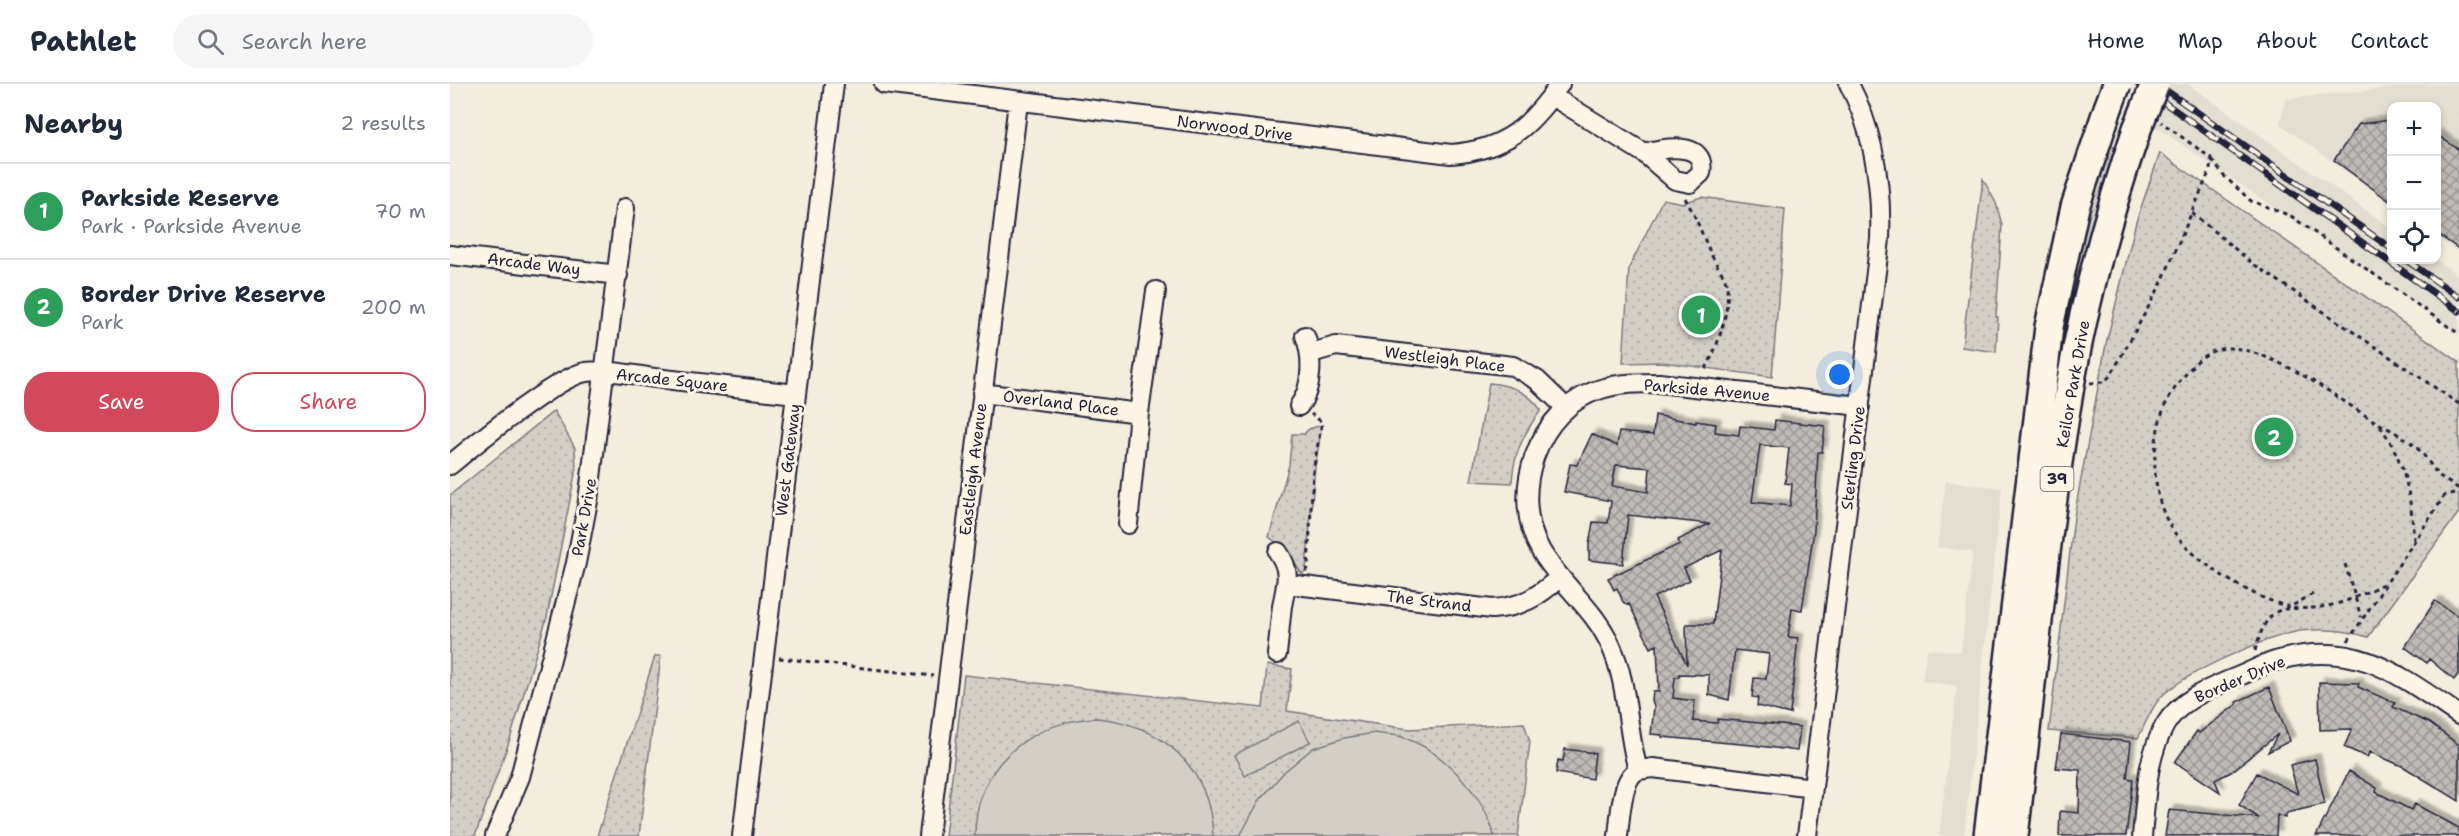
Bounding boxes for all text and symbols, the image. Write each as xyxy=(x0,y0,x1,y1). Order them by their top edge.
search box xyxy=(173,14,593,68)
text: Pathlet xyxy=(30,22,137,60)
icon: search xyxy=(194,25,227,58)
text: Search here xyxy=(242,27,367,56)
text: Home xyxy=(2087,27,2145,55)
text: Map xyxy=(2178,27,2223,55)
text: About xyxy=(2256,27,2317,55)
text: Contact xyxy=(2350,27,2429,55)
map controls xyxy=(2387,102,2441,264)
button: + xyxy=(2387,102,2441,156)
text: Nearby xyxy=(24,106,123,141)
text: 2 results xyxy=(340,110,426,136)
street label: Norwood Drive xyxy=(1176,110,1294,146)
button: − xyxy=(2387,156,2441,210)
text: Parkside Reserve xyxy=(81,184,280,213)
text: 1 xyxy=(39,198,48,224)
text: 70 m xyxy=(374,198,426,224)
button: locate xyxy=(2387,210,2441,264)
text: Park · Parkside Avenue xyxy=(81,213,302,239)
street label: Arcade Way xyxy=(486,248,582,280)
text: Border Drive Reserve xyxy=(81,280,326,309)
pin: 1 xyxy=(1682,292,1720,338)
text: 2 xyxy=(37,294,51,320)
text: 200 m xyxy=(361,294,426,320)
text: Park xyxy=(81,309,124,335)
street label: Keilor Park Drive xyxy=(2051,319,2095,449)
street label: Westleigh Place xyxy=(1383,341,1507,377)
your location xyxy=(1825,360,1854,389)
street label: Arcade Square xyxy=(615,364,729,396)
button: Save xyxy=(24,372,219,432)
button: Share xyxy=(231,372,426,432)
street label: Parkside Avenue xyxy=(1643,374,1771,406)
street label: Overland Place xyxy=(1002,385,1120,421)
street label: Eastleigh Avenue xyxy=(954,401,992,537)
street label: West Gateway xyxy=(771,402,805,518)
street label: Sterling Drive xyxy=(1836,405,1870,511)
pin: 2 xyxy=(2254,414,2294,460)
road number: 39 xyxy=(2040,467,2074,491)
street label: Park Drive xyxy=(567,476,601,558)
street label: The Strand xyxy=(1385,585,1473,617)
street label: Border Drive xyxy=(2191,650,2289,708)

